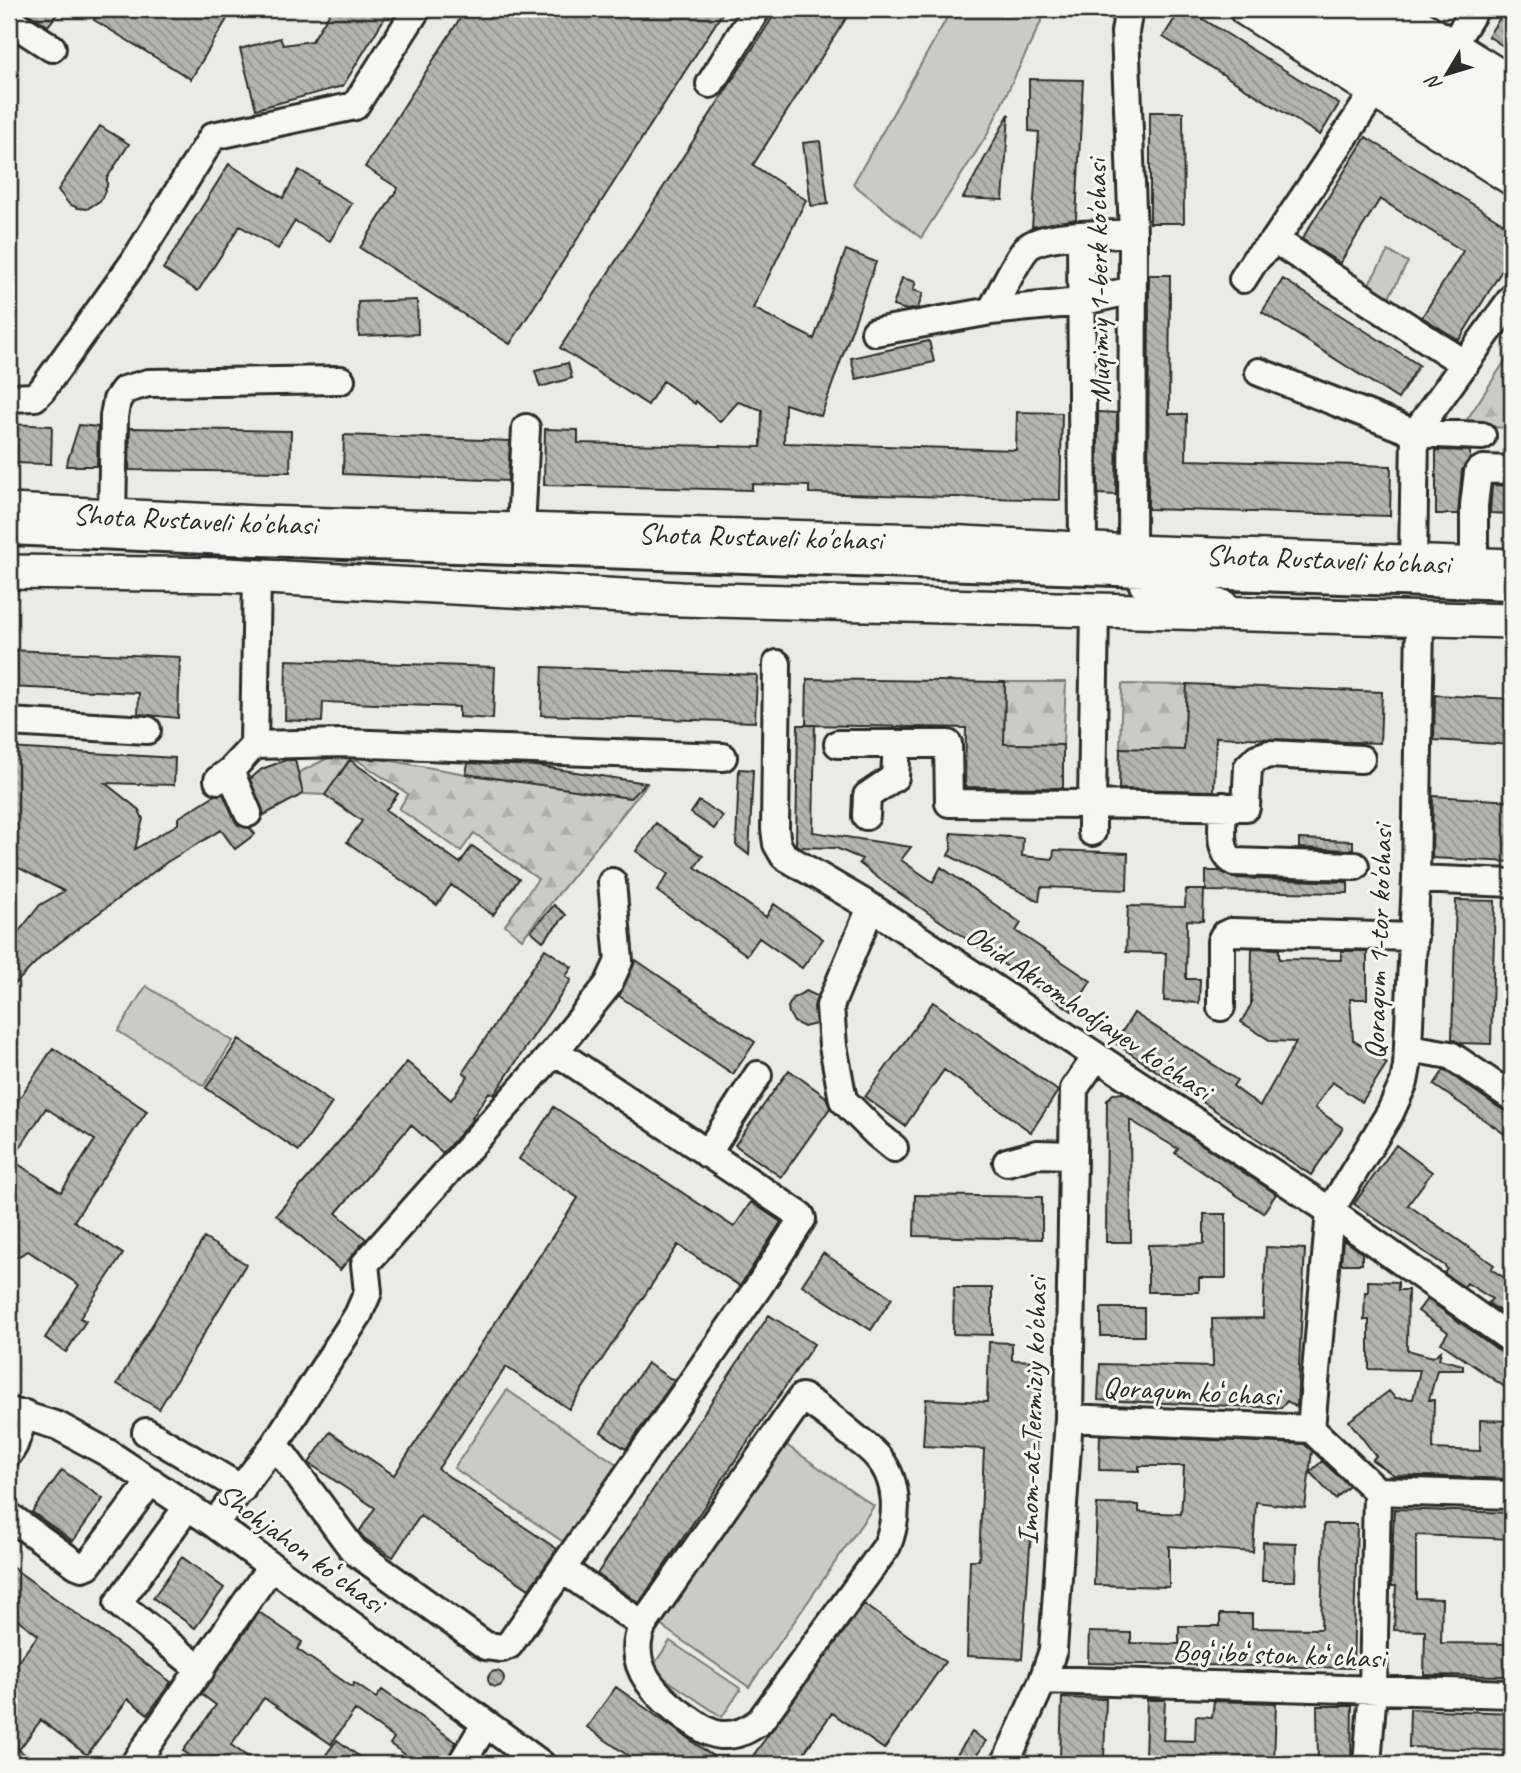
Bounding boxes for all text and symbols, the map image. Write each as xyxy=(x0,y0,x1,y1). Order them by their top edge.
north arrow xyxy=(1412,38,1482,108)
text: N xyxy=(1419,69,1447,96)
street label: Muqimiy 1-berk ko'chasi xyxy=(1077,155,1119,403)
street label: Shota Rustaveli ko'chasi xyxy=(72,495,321,544)
street label: Shota Rustaveli ko'chasi xyxy=(638,514,887,559)
street label: Shota Rustaveli ko'chasi xyxy=(1205,536,1454,583)
street label: Qoraqum 1-tor ko'chasi xyxy=(1355,820,1401,1060)
street label: Obid Akromhodjayev ko'chasi xyxy=(959,915,1222,1110)
street label: Imom-at-Termiziy ko'chasi xyxy=(1008,1273,1056,1545)
street label: Qoraqum koʻchasi xyxy=(1102,1367,1284,1415)
street label: Shohjahon koʻchasi xyxy=(210,1474,395,1624)
street label: Bogʻiboʻston koʻchasi xyxy=(1172,1631,1389,1677)

